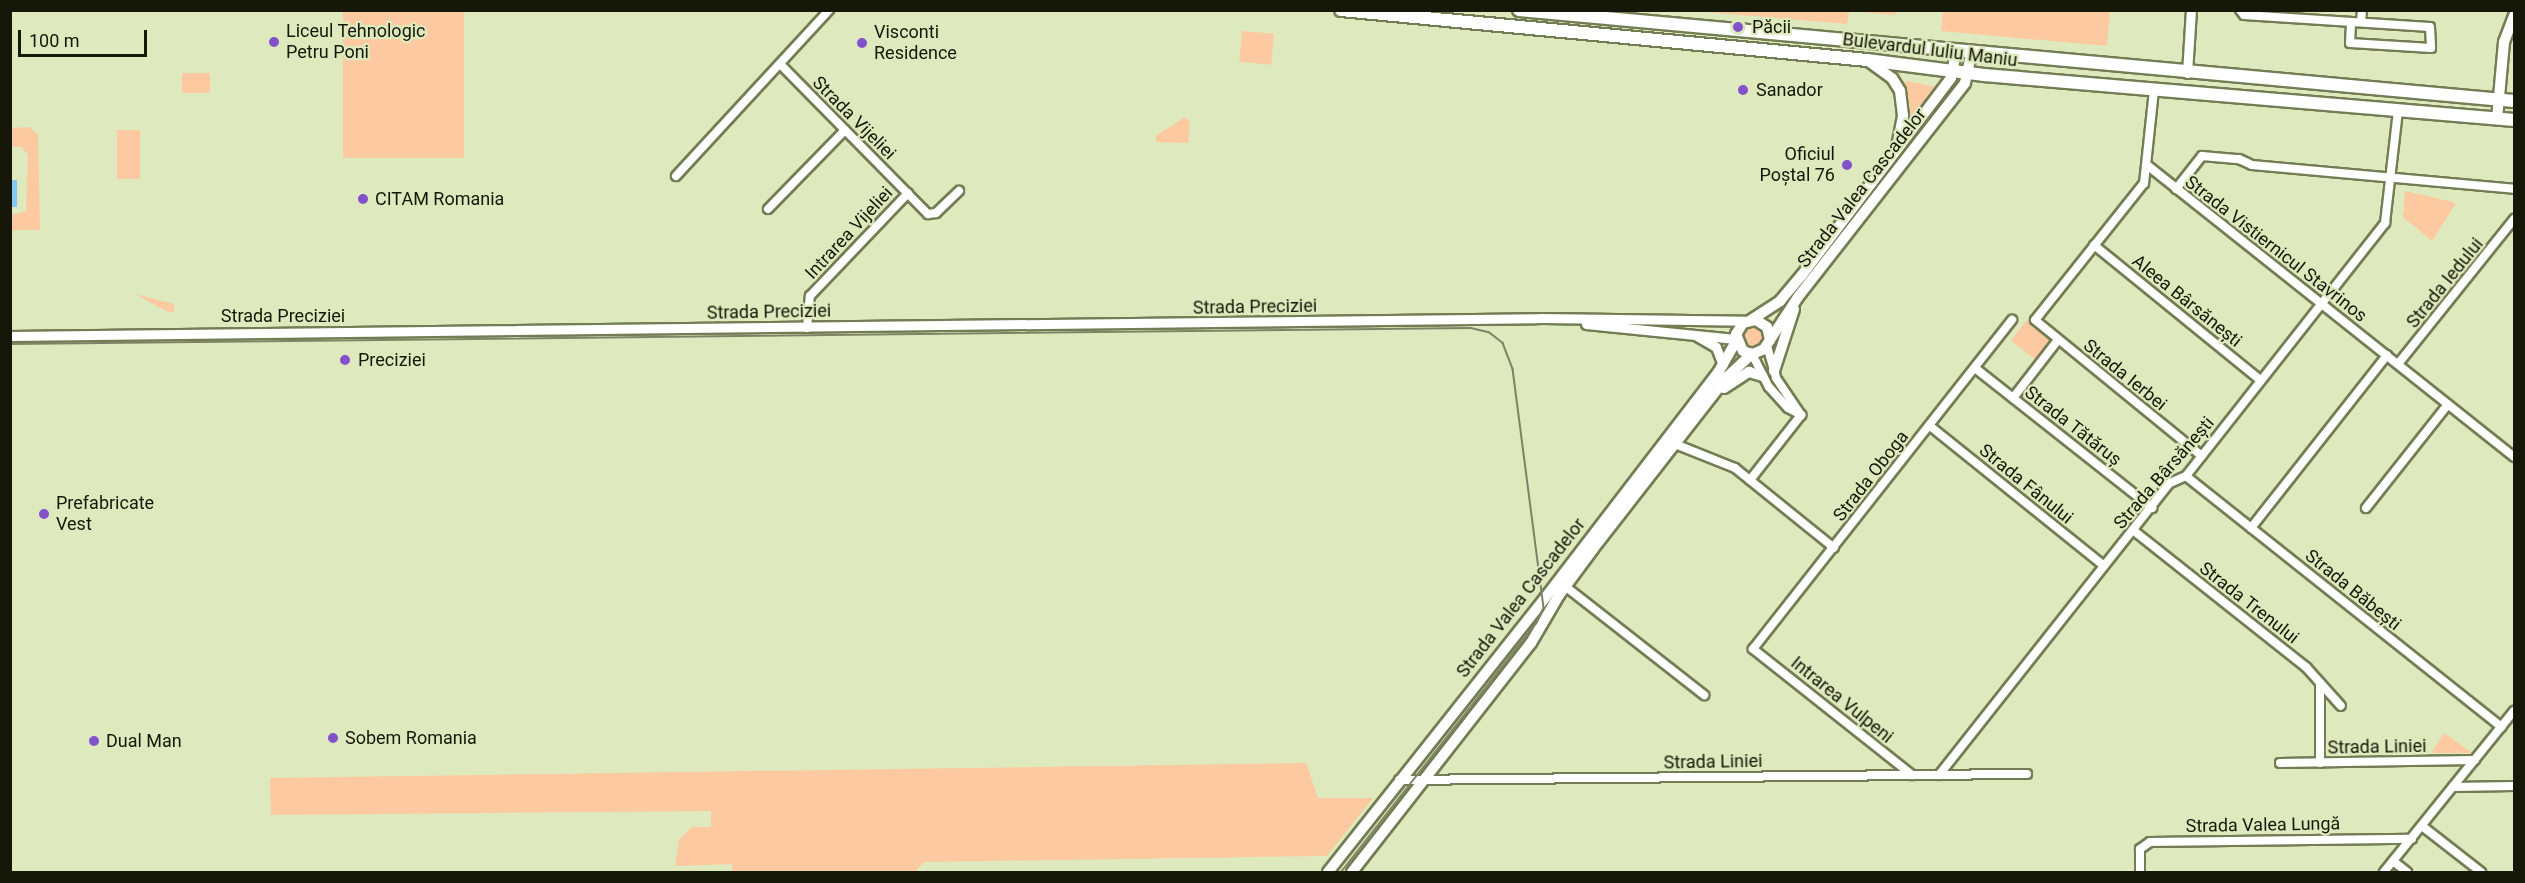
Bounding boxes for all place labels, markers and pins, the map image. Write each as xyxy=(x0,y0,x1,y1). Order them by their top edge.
place label: Păcii xyxy=(1752,16,1791,38)
marker: Păcii xyxy=(1729,18,1747,36)
place label: Liceul Tehnologic Petru Poni xyxy=(286,21,426,63)
place label: Visconti Residence xyxy=(874,22,957,64)
marker: Liceul Tehnologic Petru Poni xyxy=(267,35,281,49)
marker: Visconti Residence xyxy=(855,36,869,50)
place label: Sanador xyxy=(1756,79,1823,101)
marker: Sanador xyxy=(1734,81,1752,99)
place label: Oficiul Poștal 76 xyxy=(1759,144,1835,186)
marker: Oficiul Poștal 76 xyxy=(1840,158,1854,172)
place label: CITAM Romania xyxy=(375,188,504,210)
marker: CITAM Romania xyxy=(356,192,370,206)
place label: Preciziei xyxy=(358,349,426,371)
marker: Preciziei xyxy=(336,351,354,369)
place label: Prefabricate Vest xyxy=(56,493,154,536)
marker: Prefabricate Vest xyxy=(37,507,51,521)
place label: Sobem Romania xyxy=(345,727,477,749)
place label: Dual Man xyxy=(106,730,182,752)
marker: Sobem Romania xyxy=(326,731,340,745)
marker: Dual Man xyxy=(87,734,101,748)

